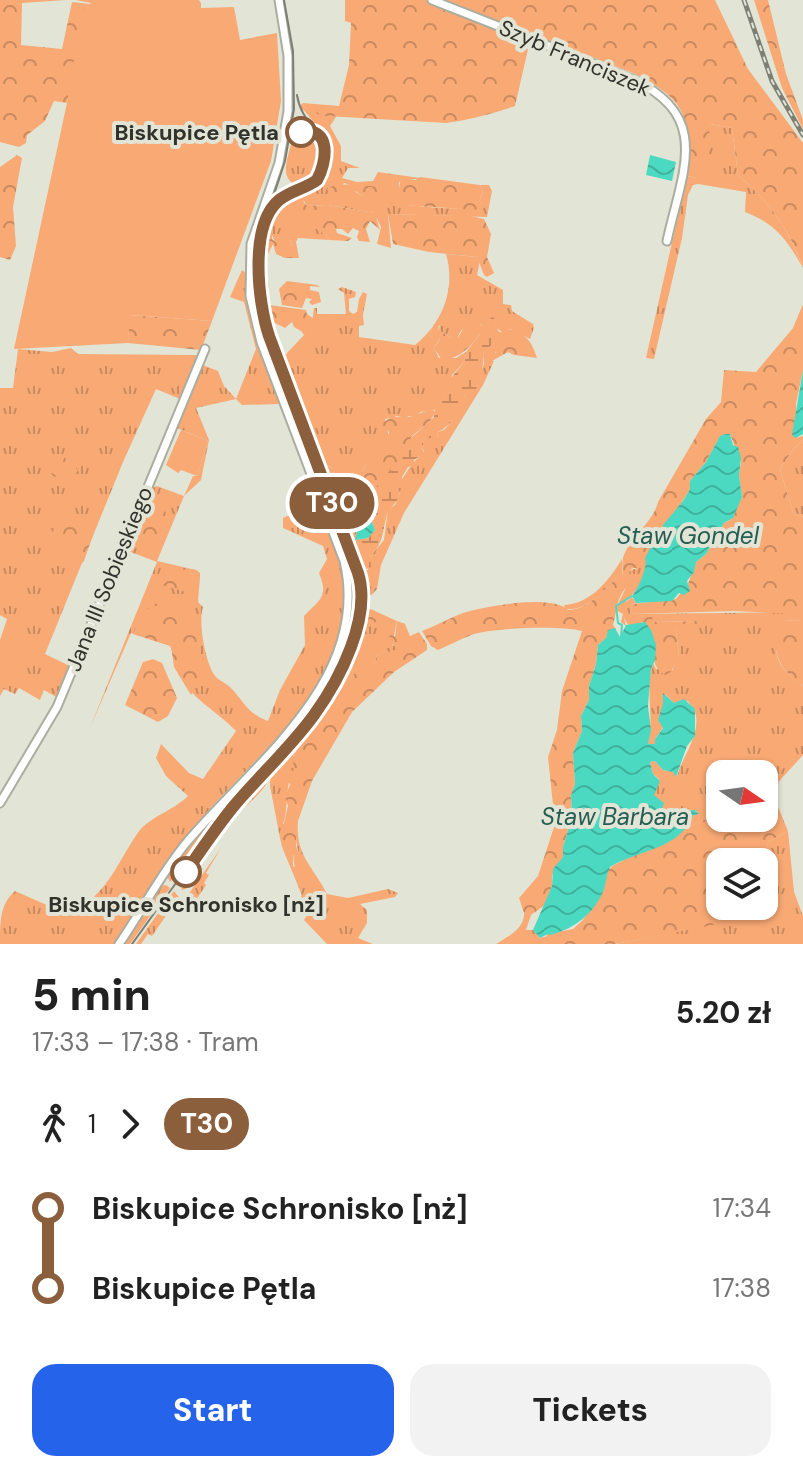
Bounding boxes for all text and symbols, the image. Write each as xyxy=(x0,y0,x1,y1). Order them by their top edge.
street label: Szyb Franciszek xyxy=(495,13,655,103)
marker: Biskupice Pętla xyxy=(286,117,316,147)
place label: Biskupice Pętla xyxy=(114,118,279,147)
line badge: T30 xyxy=(286,477,378,529)
street label: Jana III Sobieskiego xyxy=(59,482,159,676)
text: T30 xyxy=(305,484,359,521)
water label: Staw Gondel xyxy=(617,520,760,551)
north arrow xyxy=(706,760,778,832)
map controls xyxy=(706,760,778,920)
water label: Staw Barbara xyxy=(541,801,689,832)
button: layers xyxy=(706,848,778,920)
marker: Biskupice Schronisko [nż] xyxy=(171,857,201,887)
place label: Biskupice Schronisko [nż] xyxy=(48,890,324,919)
text: 5 min xyxy=(32,966,151,1024)
text: 5.20 zł xyxy=(676,993,771,1032)
text: 17:33 – 17:38 · Tram xyxy=(32,1025,259,1059)
icon: walk xyxy=(32,1102,76,1146)
icon: forward xyxy=(108,1102,152,1146)
text: T30 xyxy=(180,1105,233,1142)
text: 1 xyxy=(88,1107,96,1141)
text: Biskupice Schronisko [nż] xyxy=(92,1189,468,1228)
text: 17:34 xyxy=(713,1191,771,1225)
text: Biskupice Pętla xyxy=(92,1269,316,1308)
text: 17:38 xyxy=(713,1271,771,1305)
button: Start xyxy=(32,1364,394,1456)
button: Tickets xyxy=(410,1364,771,1456)

